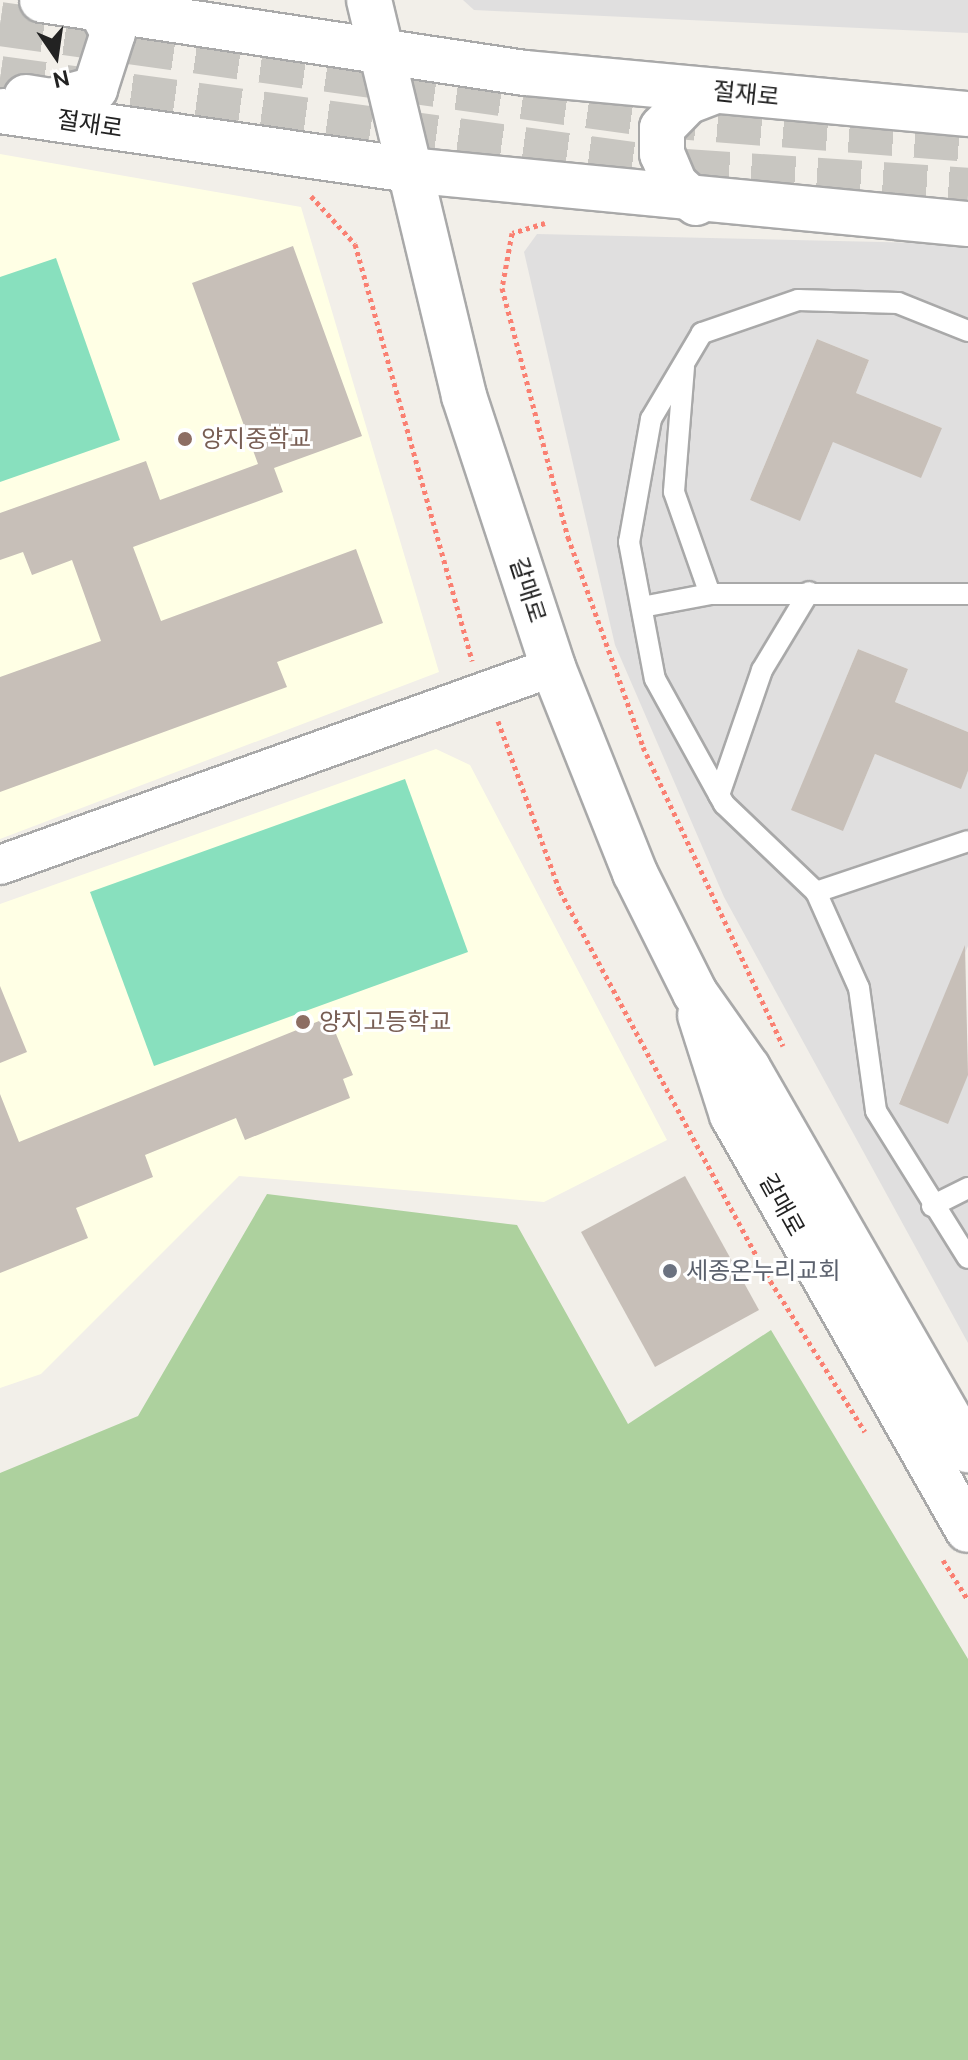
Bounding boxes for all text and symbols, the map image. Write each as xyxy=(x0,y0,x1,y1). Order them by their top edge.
north arrow xyxy=(16,16,96,96)
text: N xyxy=(51,66,72,94)
street label: 절재로 xyxy=(712,76,780,112)
street label: 절재로 xyxy=(55,105,125,143)
place label: 양지중학교 xyxy=(201,425,311,453)
marker: 양지중학교 xyxy=(176,430,194,448)
street label: 갈매로 xyxy=(504,554,552,626)
place label: 양지고등학교 xyxy=(319,1008,451,1036)
marker: 양지고등학교 xyxy=(294,1013,312,1031)
street label: 갈매로 xyxy=(753,1169,811,1241)
place label: 세종온누리교회 xyxy=(686,1257,841,1285)
marker: 세종온누리교회 xyxy=(661,1262,679,1280)

